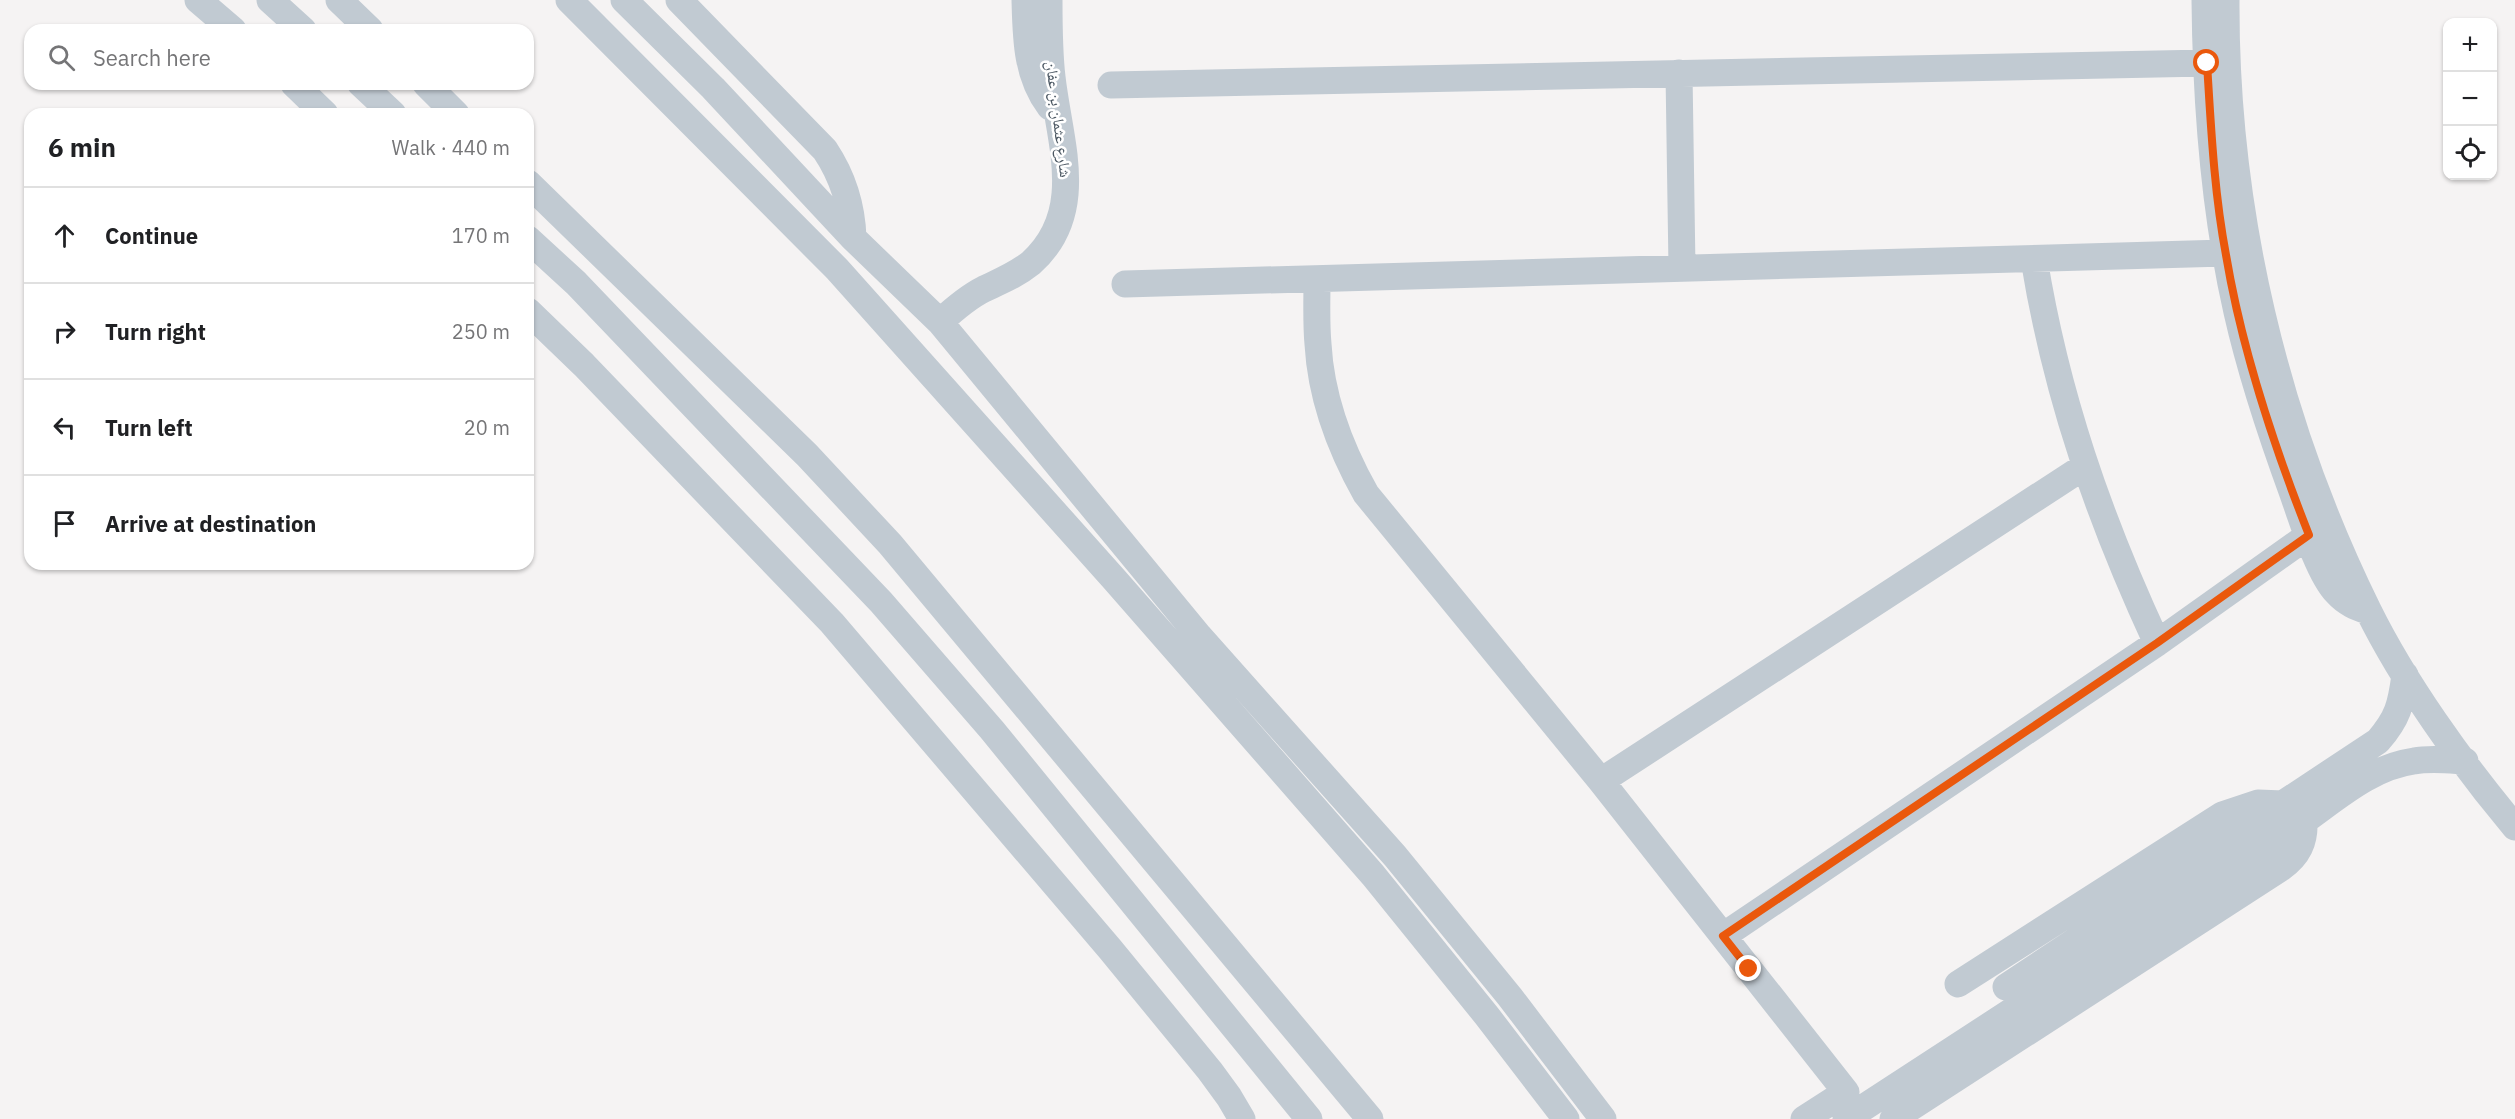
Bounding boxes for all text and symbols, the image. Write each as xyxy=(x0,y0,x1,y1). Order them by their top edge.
map controls xyxy=(2443,18,2497,180)
button: + xyxy=(2443,18,2497,72)
search box xyxy=(24,24,534,90)
icon: search xyxy=(45,41,78,74)
text: Search here xyxy=(93,43,211,72)
route start xyxy=(2193,49,2219,75)
street label: شارع عثمان بن عفان xyxy=(1041,60,1076,178)
button: − xyxy=(2443,72,2497,126)
button: locate xyxy=(2443,126,2497,180)
text: 6 min xyxy=(48,130,116,164)
text: Walk · 440 m xyxy=(392,134,510,161)
icon: ahead xyxy=(48,219,81,252)
text: Continue xyxy=(105,221,198,250)
text: 170 m xyxy=(452,222,510,249)
icon: right xyxy=(48,315,81,348)
text: Turn right xyxy=(105,317,206,346)
text: 250 m xyxy=(452,318,510,345)
icon: left xyxy=(48,411,81,444)
text: Turn left xyxy=(105,413,193,442)
text: 20 m xyxy=(464,414,510,441)
icon: arrive xyxy=(48,507,81,540)
text: Arrive at destination xyxy=(105,509,316,538)
route end xyxy=(1735,955,1761,981)

